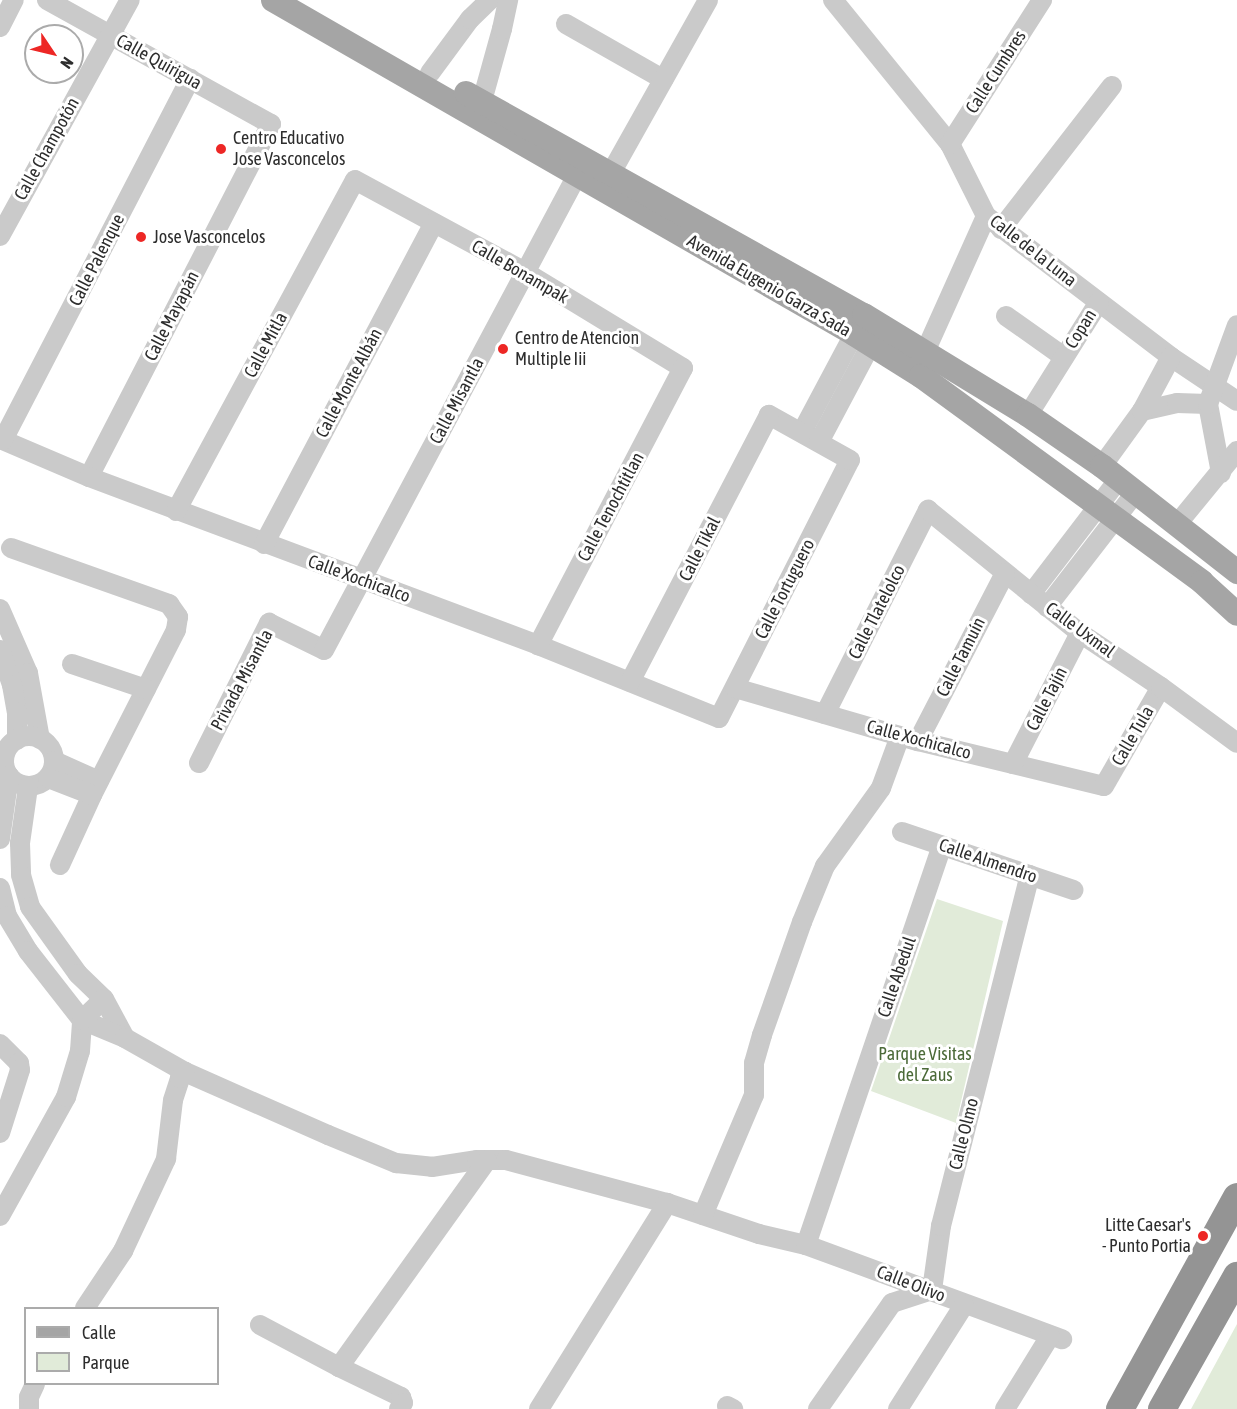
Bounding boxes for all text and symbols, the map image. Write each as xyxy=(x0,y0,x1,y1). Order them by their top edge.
north arrow xyxy=(24,24,84,84)
street label: Calle Cumbres xyxy=(961,26,1031,118)
street label: Calle Quirigua xyxy=(113,30,205,94)
text: N xyxy=(57,54,77,72)
street label: Calle Champotón xyxy=(10,94,84,204)
place label: Centro Educativo Jose Vasconcelos xyxy=(233,128,345,170)
marker: Centro Educativo Jose Vasconcelos xyxy=(214,142,228,156)
street label: Calle Palenque xyxy=(65,210,129,310)
street label: Calle de la Luna xyxy=(985,210,1081,292)
place label: Jose Vasconcelos xyxy=(153,226,265,248)
marker: Jose Vasconcelos xyxy=(134,230,148,244)
street label: Avenida Eugenio Garza Sada xyxy=(683,230,855,342)
street label: Calle Bonampak xyxy=(468,236,572,308)
street label: Calle Mayapán xyxy=(140,267,204,365)
street label: Copan xyxy=(1061,305,1101,353)
street label: Calle Mitla xyxy=(240,309,292,381)
street label: Calle Monte Albán xyxy=(311,325,387,441)
place label: Centro de Atencion Multiple Iii xyxy=(515,328,639,370)
marker: Centro de Atencion Multiple Iii xyxy=(496,342,510,356)
street label: Calle Misantla xyxy=(425,354,489,448)
street label: Calle Tenochtitlan xyxy=(573,449,649,565)
street label: Calle Tikal xyxy=(675,513,725,585)
street label: Calle Tortuguero xyxy=(751,535,819,643)
street label: Calle Xochicalco xyxy=(305,551,413,607)
street label: Calle Tlatelolco xyxy=(844,561,910,663)
street label: Calle Uxmal xyxy=(1041,598,1119,662)
street label: Calle Tamuín xyxy=(932,614,990,700)
street label: Privada Misantla xyxy=(206,626,278,734)
street label: Calle Tajín xyxy=(1022,664,1072,734)
street label: Calle Tula xyxy=(1107,702,1159,770)
street label: Calle Xochicalco xyxy=(865,716,973,764)
street label: Calle Almendro xyxy=(936,834,1040,888)
street label: Calle Abedul xyxy=(873,934,921,1020)
park label: Parque Visitas del Zaus xyxy=(878,1044,972,1086)
street label: Calle Olmo xyxy=(945,1096,983,1172)
place label: Litte Caesar's - Punto Portia xyxy=(1102,1215,1191,1258)
marker: Litte Caesar's - Punto Portia xyxy=(1196,1229,1210,1243)
street label: Calle Olivo xyxy=(874,1261,948,1307)
legend xyxy=(24,1307,219,1385)
text: Calle xyxy=(82,1322,116,1343)
text: Parque xyxy=(82,1352,130,1373)

